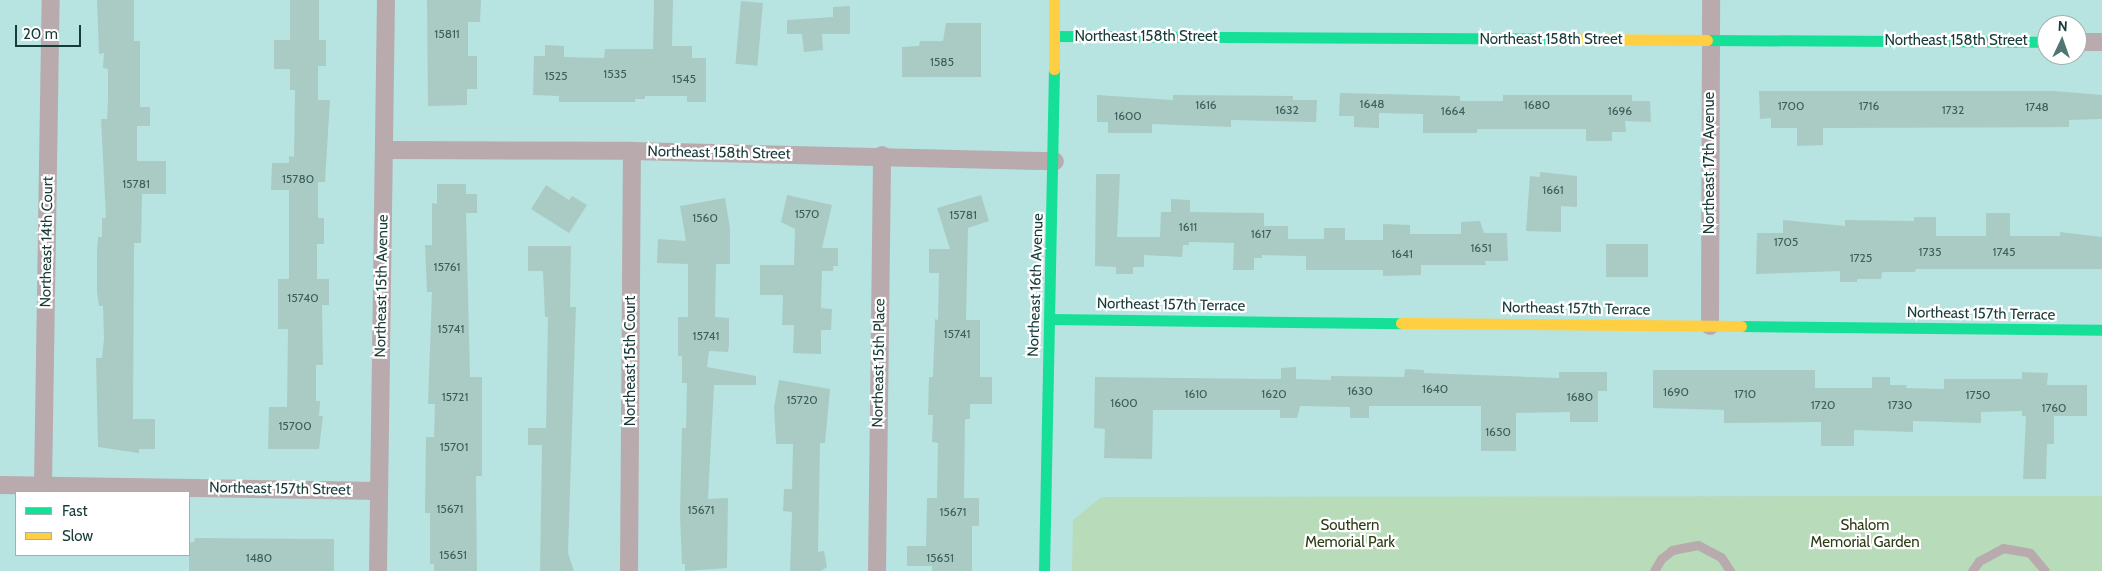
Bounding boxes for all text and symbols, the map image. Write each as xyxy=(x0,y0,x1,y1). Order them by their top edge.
scale bar xyxy=(18,15,84,47)
north arrow xyxy=(2037,15,2087,65)
text: N xyxy=(2057,17,2068,35)
text: 20 m xyxy=(23,25,58,43)
house number: 15811 xyxy=(434,27,460,41)
street label: Northeast 158th Street xyxy=(1074,28,1218,46)
street label: Northeast 158th Street xyxy=(1479,31,1623,49)
street label: Northeast 158th Street xyxy=(1884,32,2028,50)
house number: 1585 xyxy=(930,55,954,69)
house number: 1535 xyxy=(603,67,627,81)
house number: 1525 xyxy=(544,69,568,83)
house number: 1545 xyxy=(672,72,696,86)
street label: Northeast 17th Avenue xyxy=(1701,92,1719,234)
house number: 1648 xyxy=(1360,97,1384,111)
house number: 1616 xyxy=(1195,98,1217,112)
house number: 1680 xyxy=(1524,98,1550,112)
house number: 1700 xyxy=(1778,99,1804,113)
house number: 1716 xyxy=(1859,99,1879,113)
house number: 1748 xyxy=(2025,100,2049,114)
house number: 1632 xyxy=(1275,103,1299,117)
house number: 1732 xyxy=(1942,103,1964,117)
house number: 1664 xyxy=(1441,104,1465,118)
house number: 1696 xyxy=(1608,104,1632,118)
house number: 1600 xyxy=(1114,109,1142,123)
street label: Northeast 158th Street xyxy=(647,143,791,163)
house number: 15780 xyxy=(282,172,314,186)
street label: Northeast 14th Court xyxy=(37,176,57,308)
house number: 15781 xyxy=(122,177,150,191)
house number: 1661 xyxy=(1542,183,1564,197)
house number: 1570 xyxy=(795,207,819,221)
house number: 15781 xyxy=(949,208,977,222)
house number: 1560 xyxy=(692,211,718,225)
street label: Northeast 16th Avenue xyxy=(1025,213,1047,357)
street label: Northeast 15th Avenue xyxy=(372,214,392,358)
house number: 1611 xyxy=(1179,220,1197,234)
house number: 1617 xyxy=(1251,227,1271,241)
house number: 1705 xyxy=(1774,235,1798,249)
house number: 1651 xyxy=(1470,241,1492,255)
house number: 1735 xyxy=(1919,245,1941,259)
house number: 1745 xyxy=(1993,245,2015,259)
house number: 1641 xyxy=(1391,247,1413,261)
house number: 1725 xyxy=(1850,251,1872,265)
house number: 15761 xyxy=(434,260,460,274)
house number: 15740 xyxy=(287,291,319,305)
street label: Northeast 157th Terrace xyxy=(1097,295,1245,315)
street label: Northeast 15th Court xyxy=(622,296,640,426)
street label: Northeast 15th Place xyxy=(869,298,889,428)
street label: Northeast 157th Terrace xyxy=(1502,299,1650,319)
street label: Northeast 157th Terrace xyxy=(1907,304,2055,324)
house number: 15741 xyxy=(438,322,464,336)
house number: 15741 xyxy=(944,327,970,341)
house number: 15741 xyxy=(693,329,719,343)
house number: 1640 xyxy=(1422,382,1448,396)
house number: 1630 xyxy=(1347,384,1373,398)
house number: 1690 xyxy=(1663,385,1689,399)
house number: 1610 xyxy=(1185,387,1207,401)
house number: 1620 xyxy=(1261,387,1287,401)
house number: 1710 xyxy=(1734,387,1756,401)
house number: 1750 xyxy=(1966,388,1990,402)
house number: 15721 xyxy=(442,390,468,404)
house number: 1680 xyxy=(1567,390,1593,404)
house number: 15720 xyxy=(786,393,818,407)
house number: 1600 xyxy=(1110,396,1138,410)
house number: 1720 xyxy=(1811,398,1835,412)
house number: 1730 xyxy=(1888,398,1912,412)
house number: 1760 xyxy=(2042,401,2066,415)
house number: 15700 xyxy=(278,419,312,433)
house number: 1650 xyxy=(1485,425,1511,439)
house number: 15701 xyxy=(440,440,468,454)
street label: Northeast 157th Street xyxy=(209,479,351,499)
legend xyxy=(15,491,190,556)
text: Fast xyxy=(62,502,87,520)
house number: 15671 xyxy=(436,502,464,516)
house number: 15671 xyxy=(687,503,715,517)
house number: 15671 xyxy=(939,505,967,519)
park label: Southern Memorial Park xyxy=(1305,516,1395,551)
park label: Shalom Memorial Garden xyxy=(1810,516,1920,551)
text: Slow xyxy=(62,527,93,545)
house number: 15651 xyxy=(439,548,467,562)
house number: 1480 xyxy=(246,551,272,565)
house number: 15651 xyxy=(926,551,954,565)

